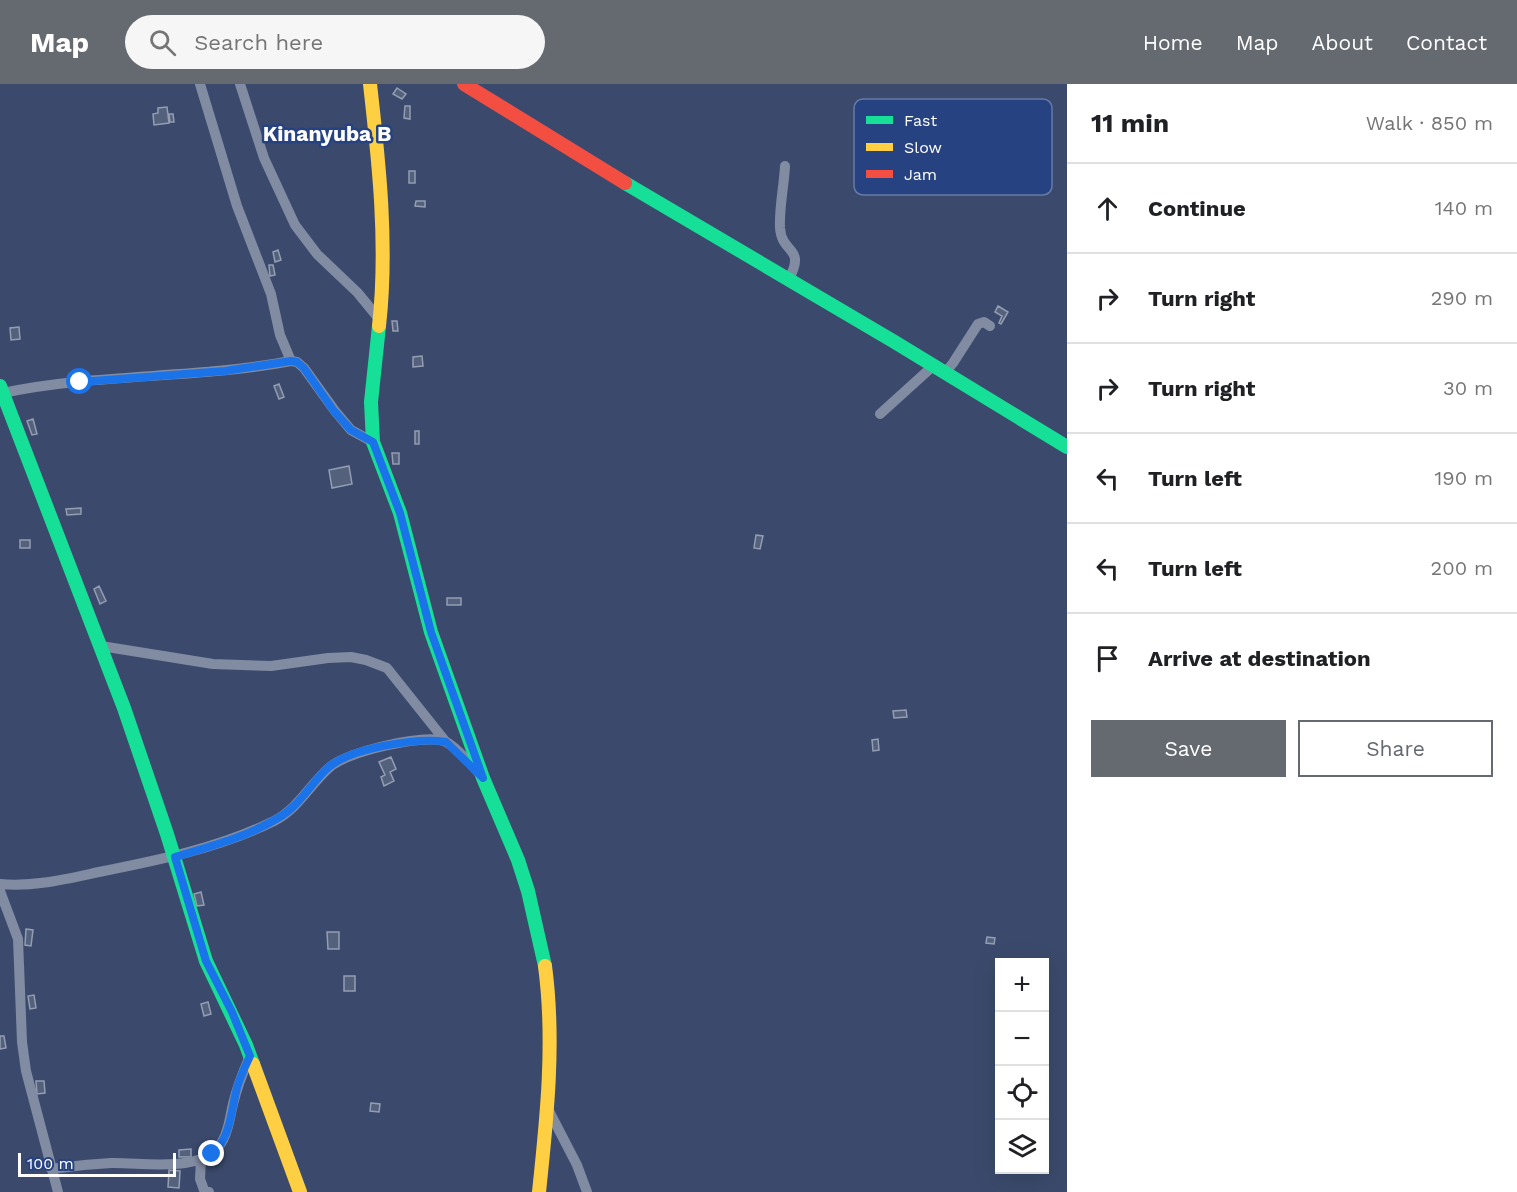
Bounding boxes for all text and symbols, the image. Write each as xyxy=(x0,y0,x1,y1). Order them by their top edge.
search box xyxy=(125,15,545,69)
text: Map xyxy=(30,26,89,59)
icon: search xyxy=(146,26,179,59)
text: Search here xyxy=(194,30,323,55)
text: Home xyxy=(1143,30,1203,55)
text: Map xyxy=(1236,30,1279,55)
text: About xyxy=(1312,30,1373,55)
text: Contact xyxy=(1406,30,1487,55)
legend xyxy=(854,99,1052,195)
text: 11 min xyxy=(1091,108,1169,138)
text: Fast xyxy=(904,111,937,130)
text: Walk · 850 m xyxy=(1366,111,1493,135)
district label: Kinanyuba B xyxy=(263,121,391,146)
text: Slow xyxy=(904,138,942,157)
text: Jam xyxy=(904,165,937,184)
icon: ahead xyxy=(1091,192,1124,225)
text: Continue xyxy=(1148,196,1246,221)
text: 140 m xyxy=(1435,196,1493,220)
icon: right xyxy=(1091,282,1124,315)
text: Turn right xyxy=(1148,286,1255,311)
text: 290 m xyxy=(1431,286,1493,310)
route start xyxy=(66,368,92,394)
icon: right xyxy=(1091,372,1124,405)
text: Turn right xyxy=(1148,376,1255,401)
text: 30 m xyxy=(1443,376,1493,400)
icon: left xyxy=(1091,462,1124,495)
text: Turn left xyxy=(1148,466,1242,491)
text: 190 m xyxy=(1435,466,1493,490)
icon: left xyxy=(1091,552,1124,585)
text: Turn left xyxy=(1148,556,1242,581)
text: 200 m xyxy=(1431,556,1493,580)
icon: arrive xyxy=(1091,642,1124,675)
text: Arrive at destination xyxy=(1148,646,1371,671)
button: Save xyxy=(1091,720,1286,777)
button: Share xyxy=(1298,720,1493,777)
map controls xyxy=(995,958,1049,1174)
button: + xyxy=(995,958,1049,1012)
button: − xyxy=(995,1012,1049,1066)
button: locate xyxy=(995,1066,1049,1120)
button: layers xyxy=(995,1120,1049,1174)
route end xyxy=(198,1140,224,1166)
scale bar xyxy=(18,1150,176,1178)
text: 100 m xyxy=(27,1154,74,1173)

